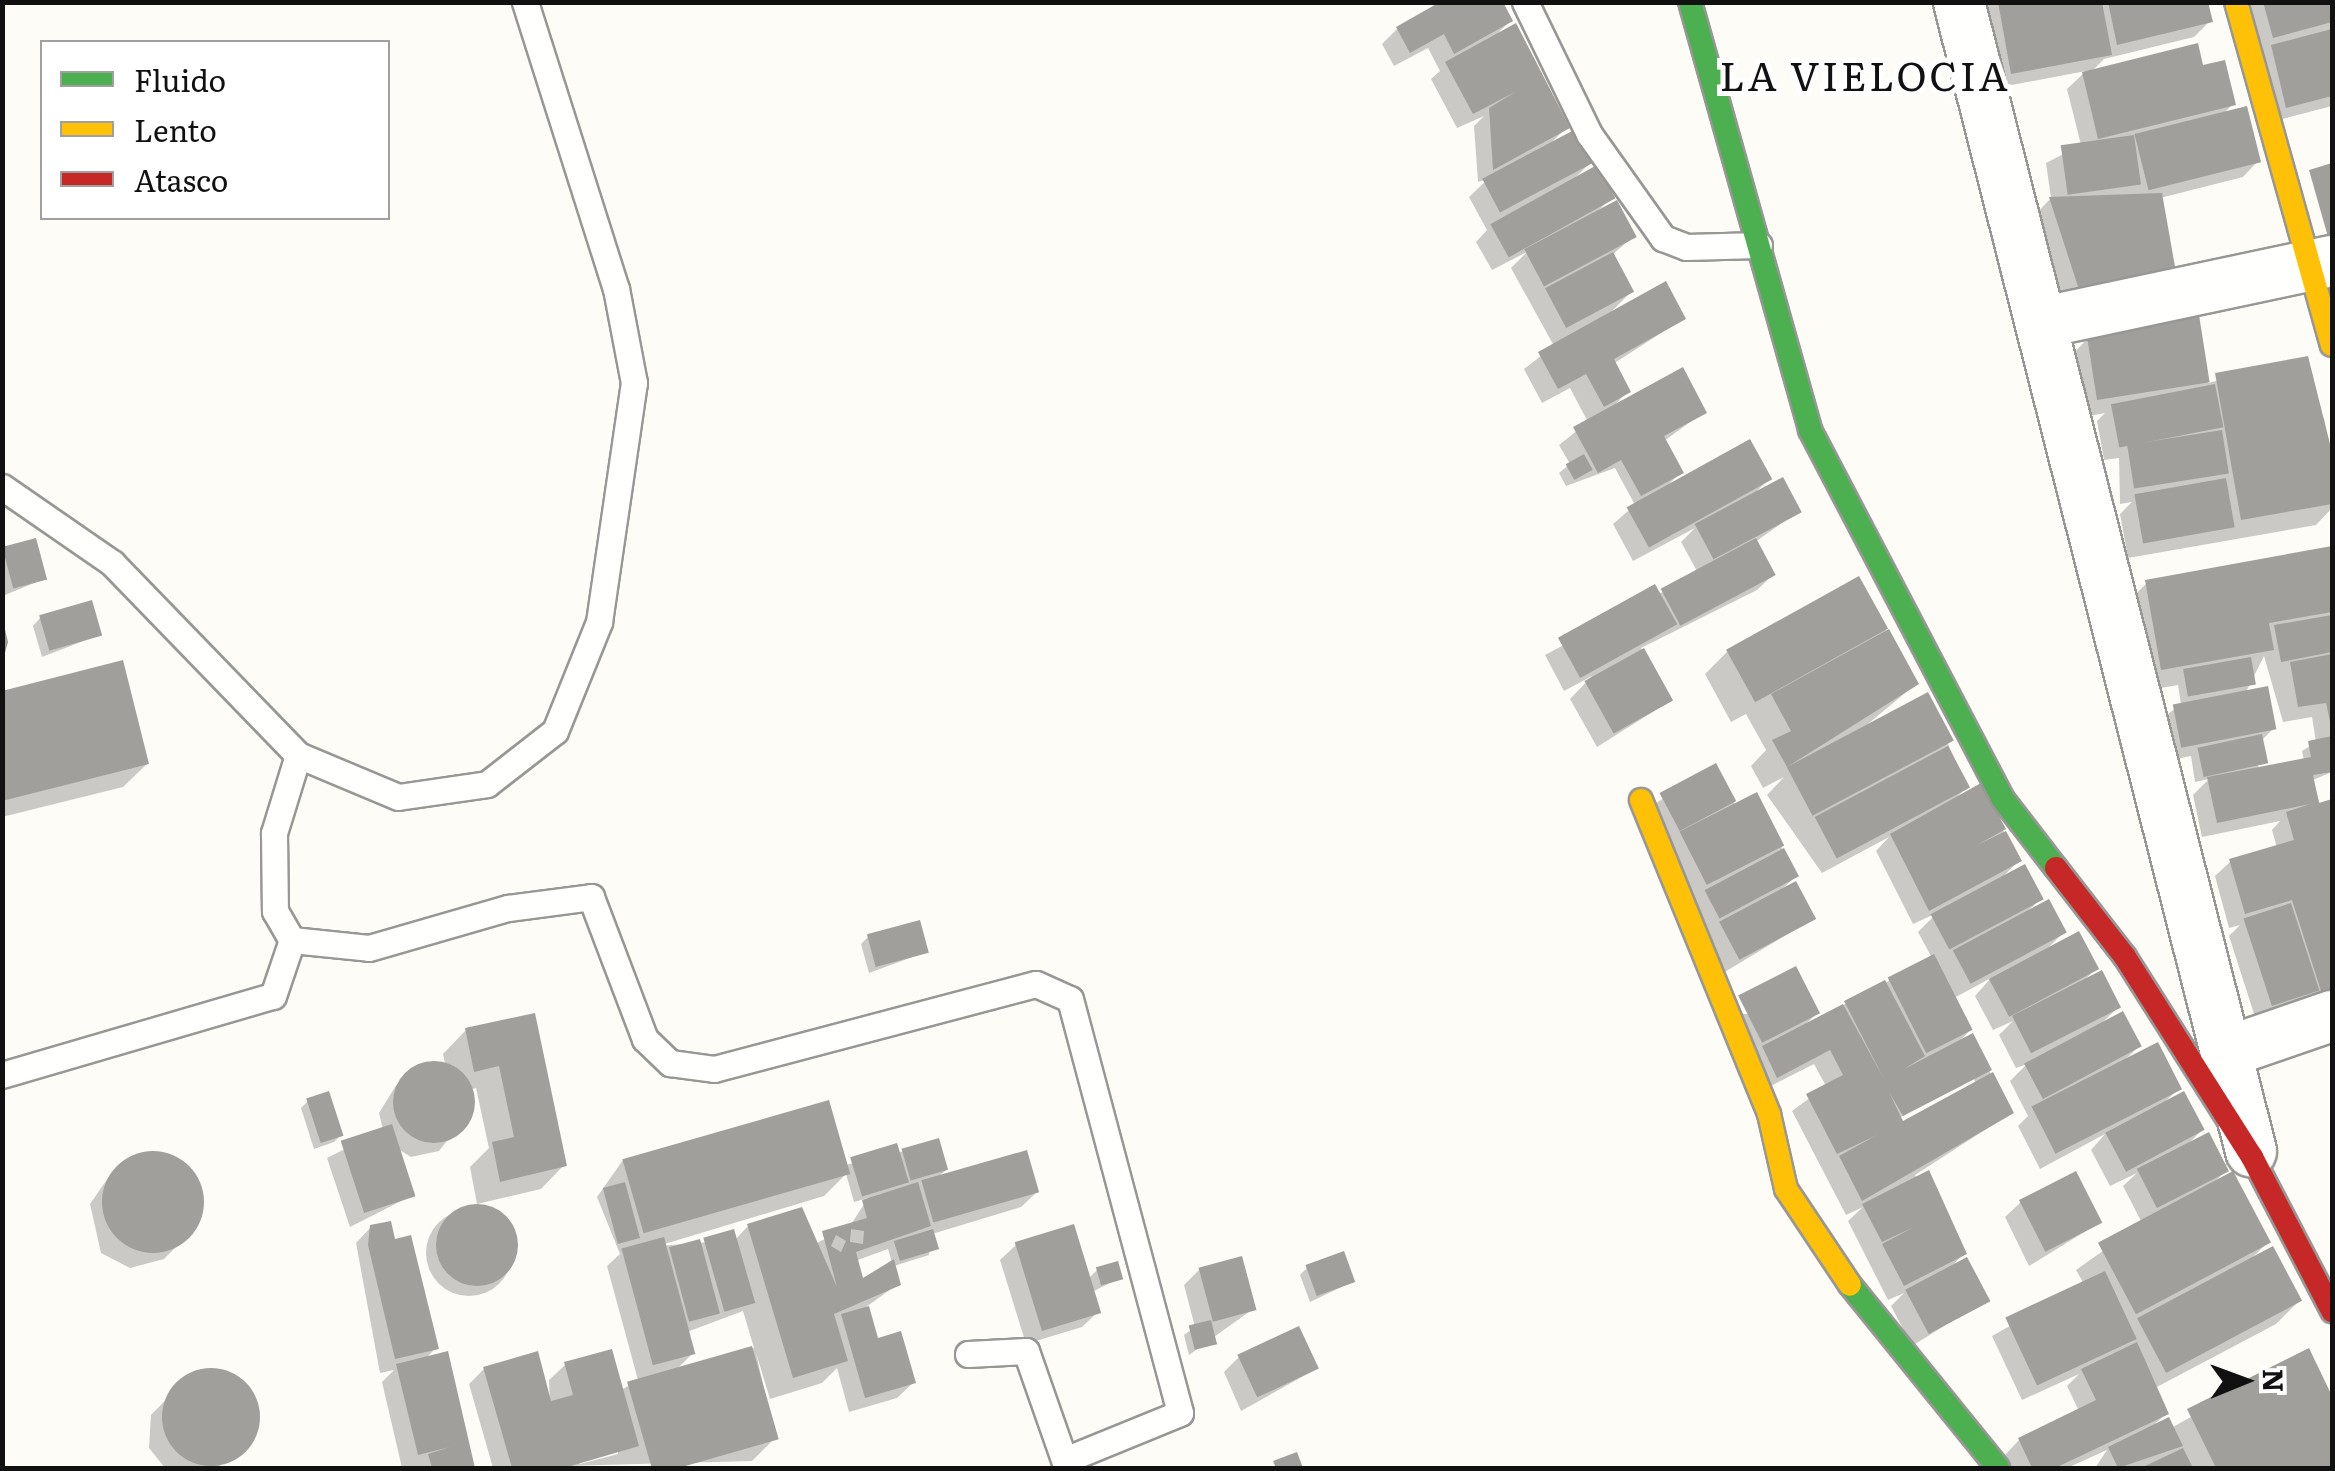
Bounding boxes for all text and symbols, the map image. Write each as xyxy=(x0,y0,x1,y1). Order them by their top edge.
legend xyxy=(40,40,390,220)
district label: LA VIELOCIA xyxy=(1720,50,2010,98)
text: Fluido xyxy=(134,57,226,101)
text: Lento xyxy=(134,107,217,151)
text: Atasco xyxy=(134,157,228,201)
north arrow xyxy=(2195,1331,2295,1431)
text: N xyxy=(2254,1368,2296,1393)

